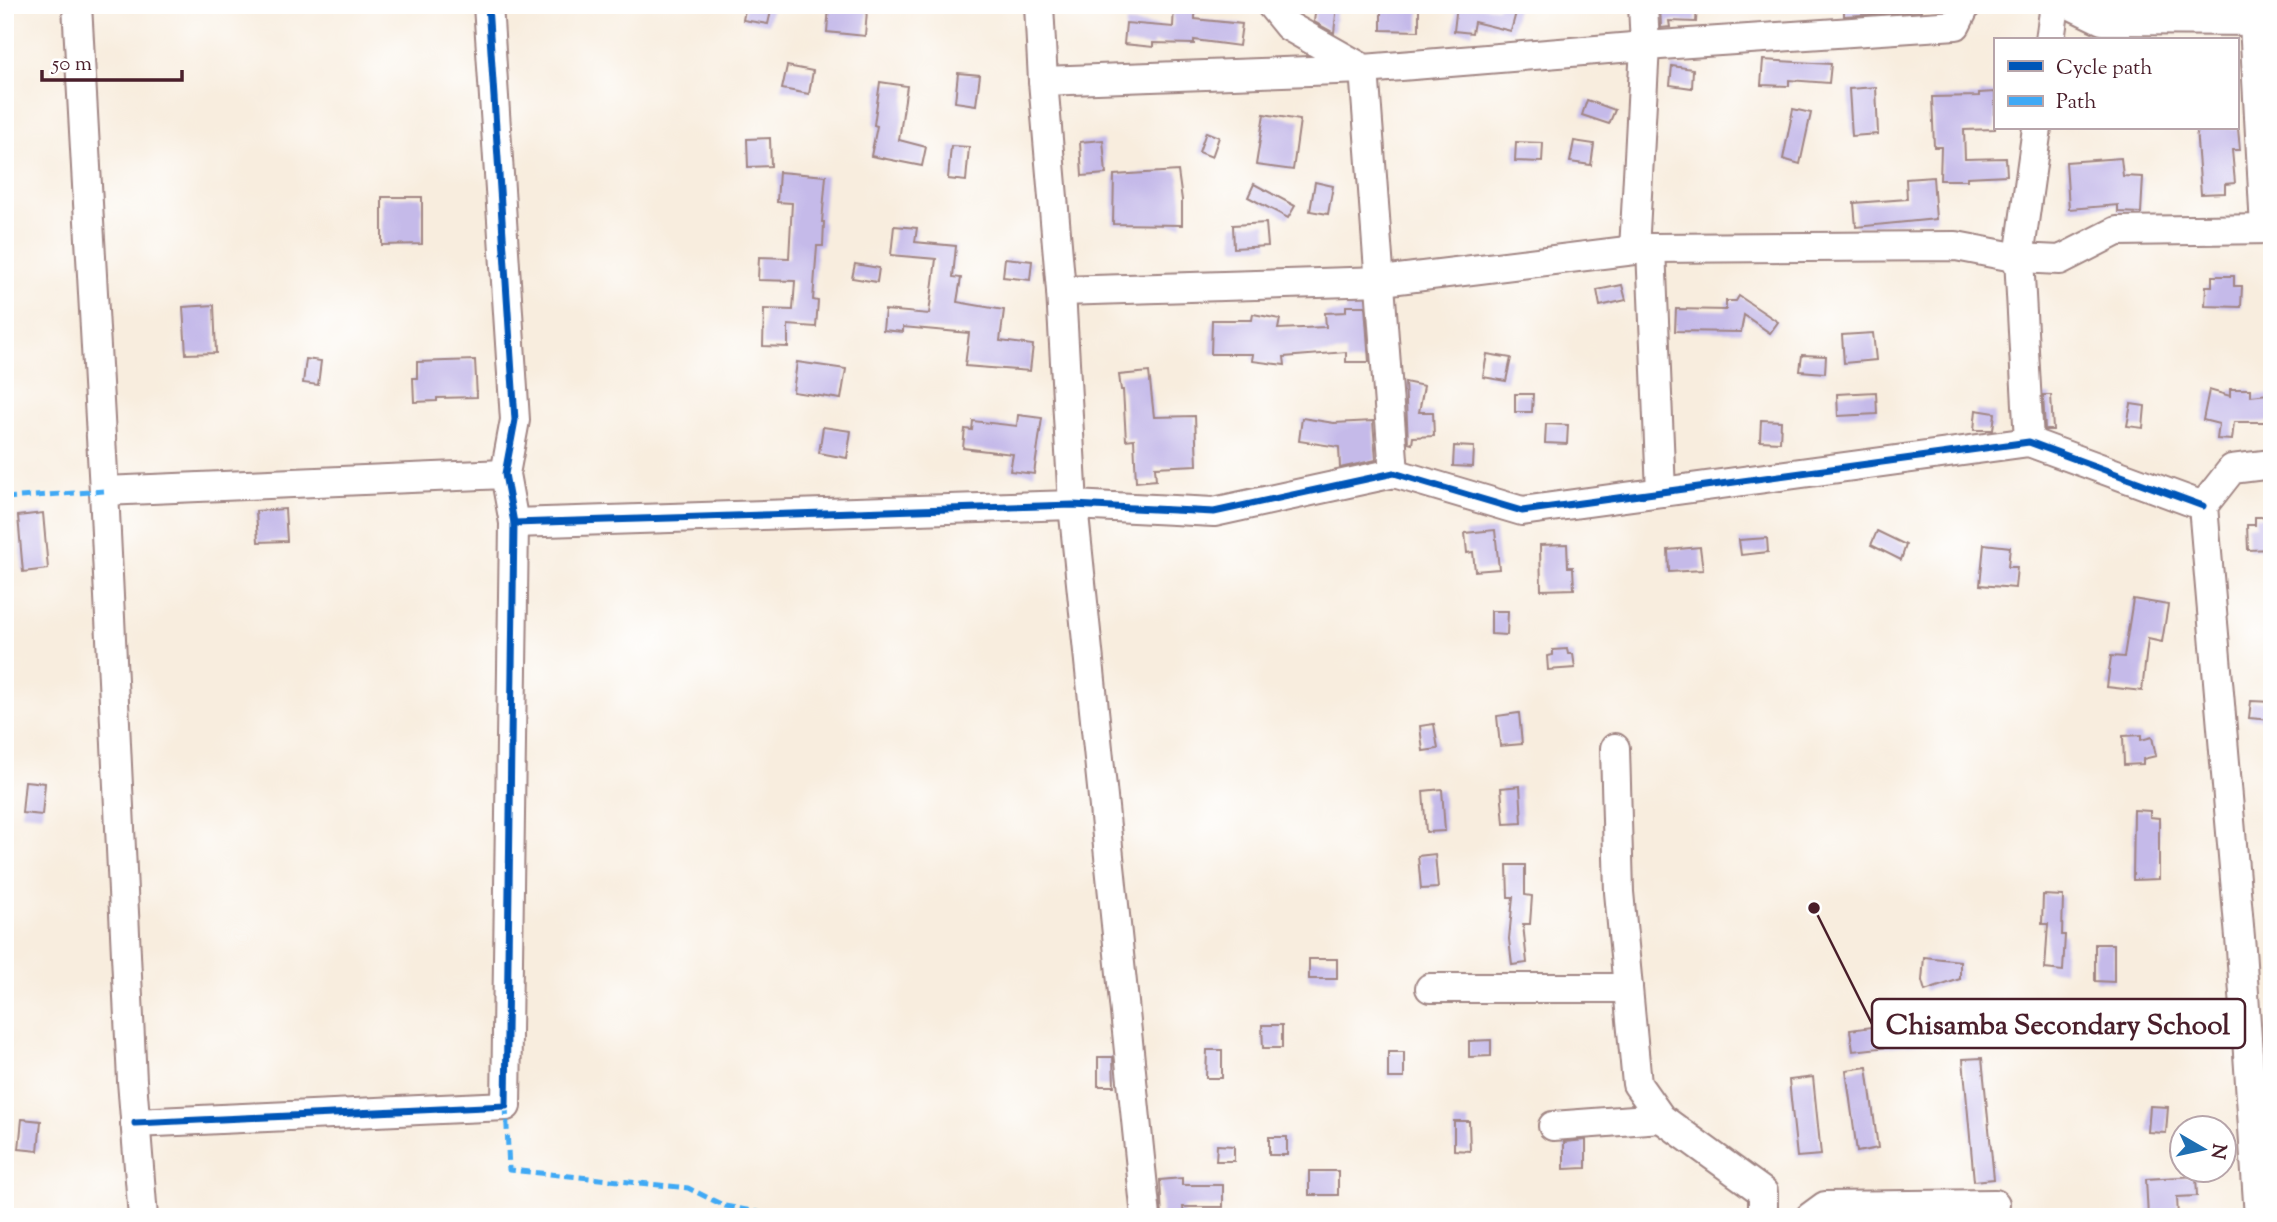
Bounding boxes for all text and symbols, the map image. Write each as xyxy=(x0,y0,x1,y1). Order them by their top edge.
scale bar xyxy=(42,38,182,82)
legend xyxy=(1994,38,2238,130)
text: 50 m xyxy=(51,50,92,80)
text: Cycle path xyxy=(2056,54,2153,84)
text: Path xyxy=(2056,88,2097,118)
callout: Chisamba Secondary School xyxy=(1872,999,2245,1048)
text: Chisamba Secondary School xyxy=(1886,1007,2230,1047)
north arrow xyxy=(2168,1114,2238,1184)
text: N xyxy=(2203,1142,2232,1161)

